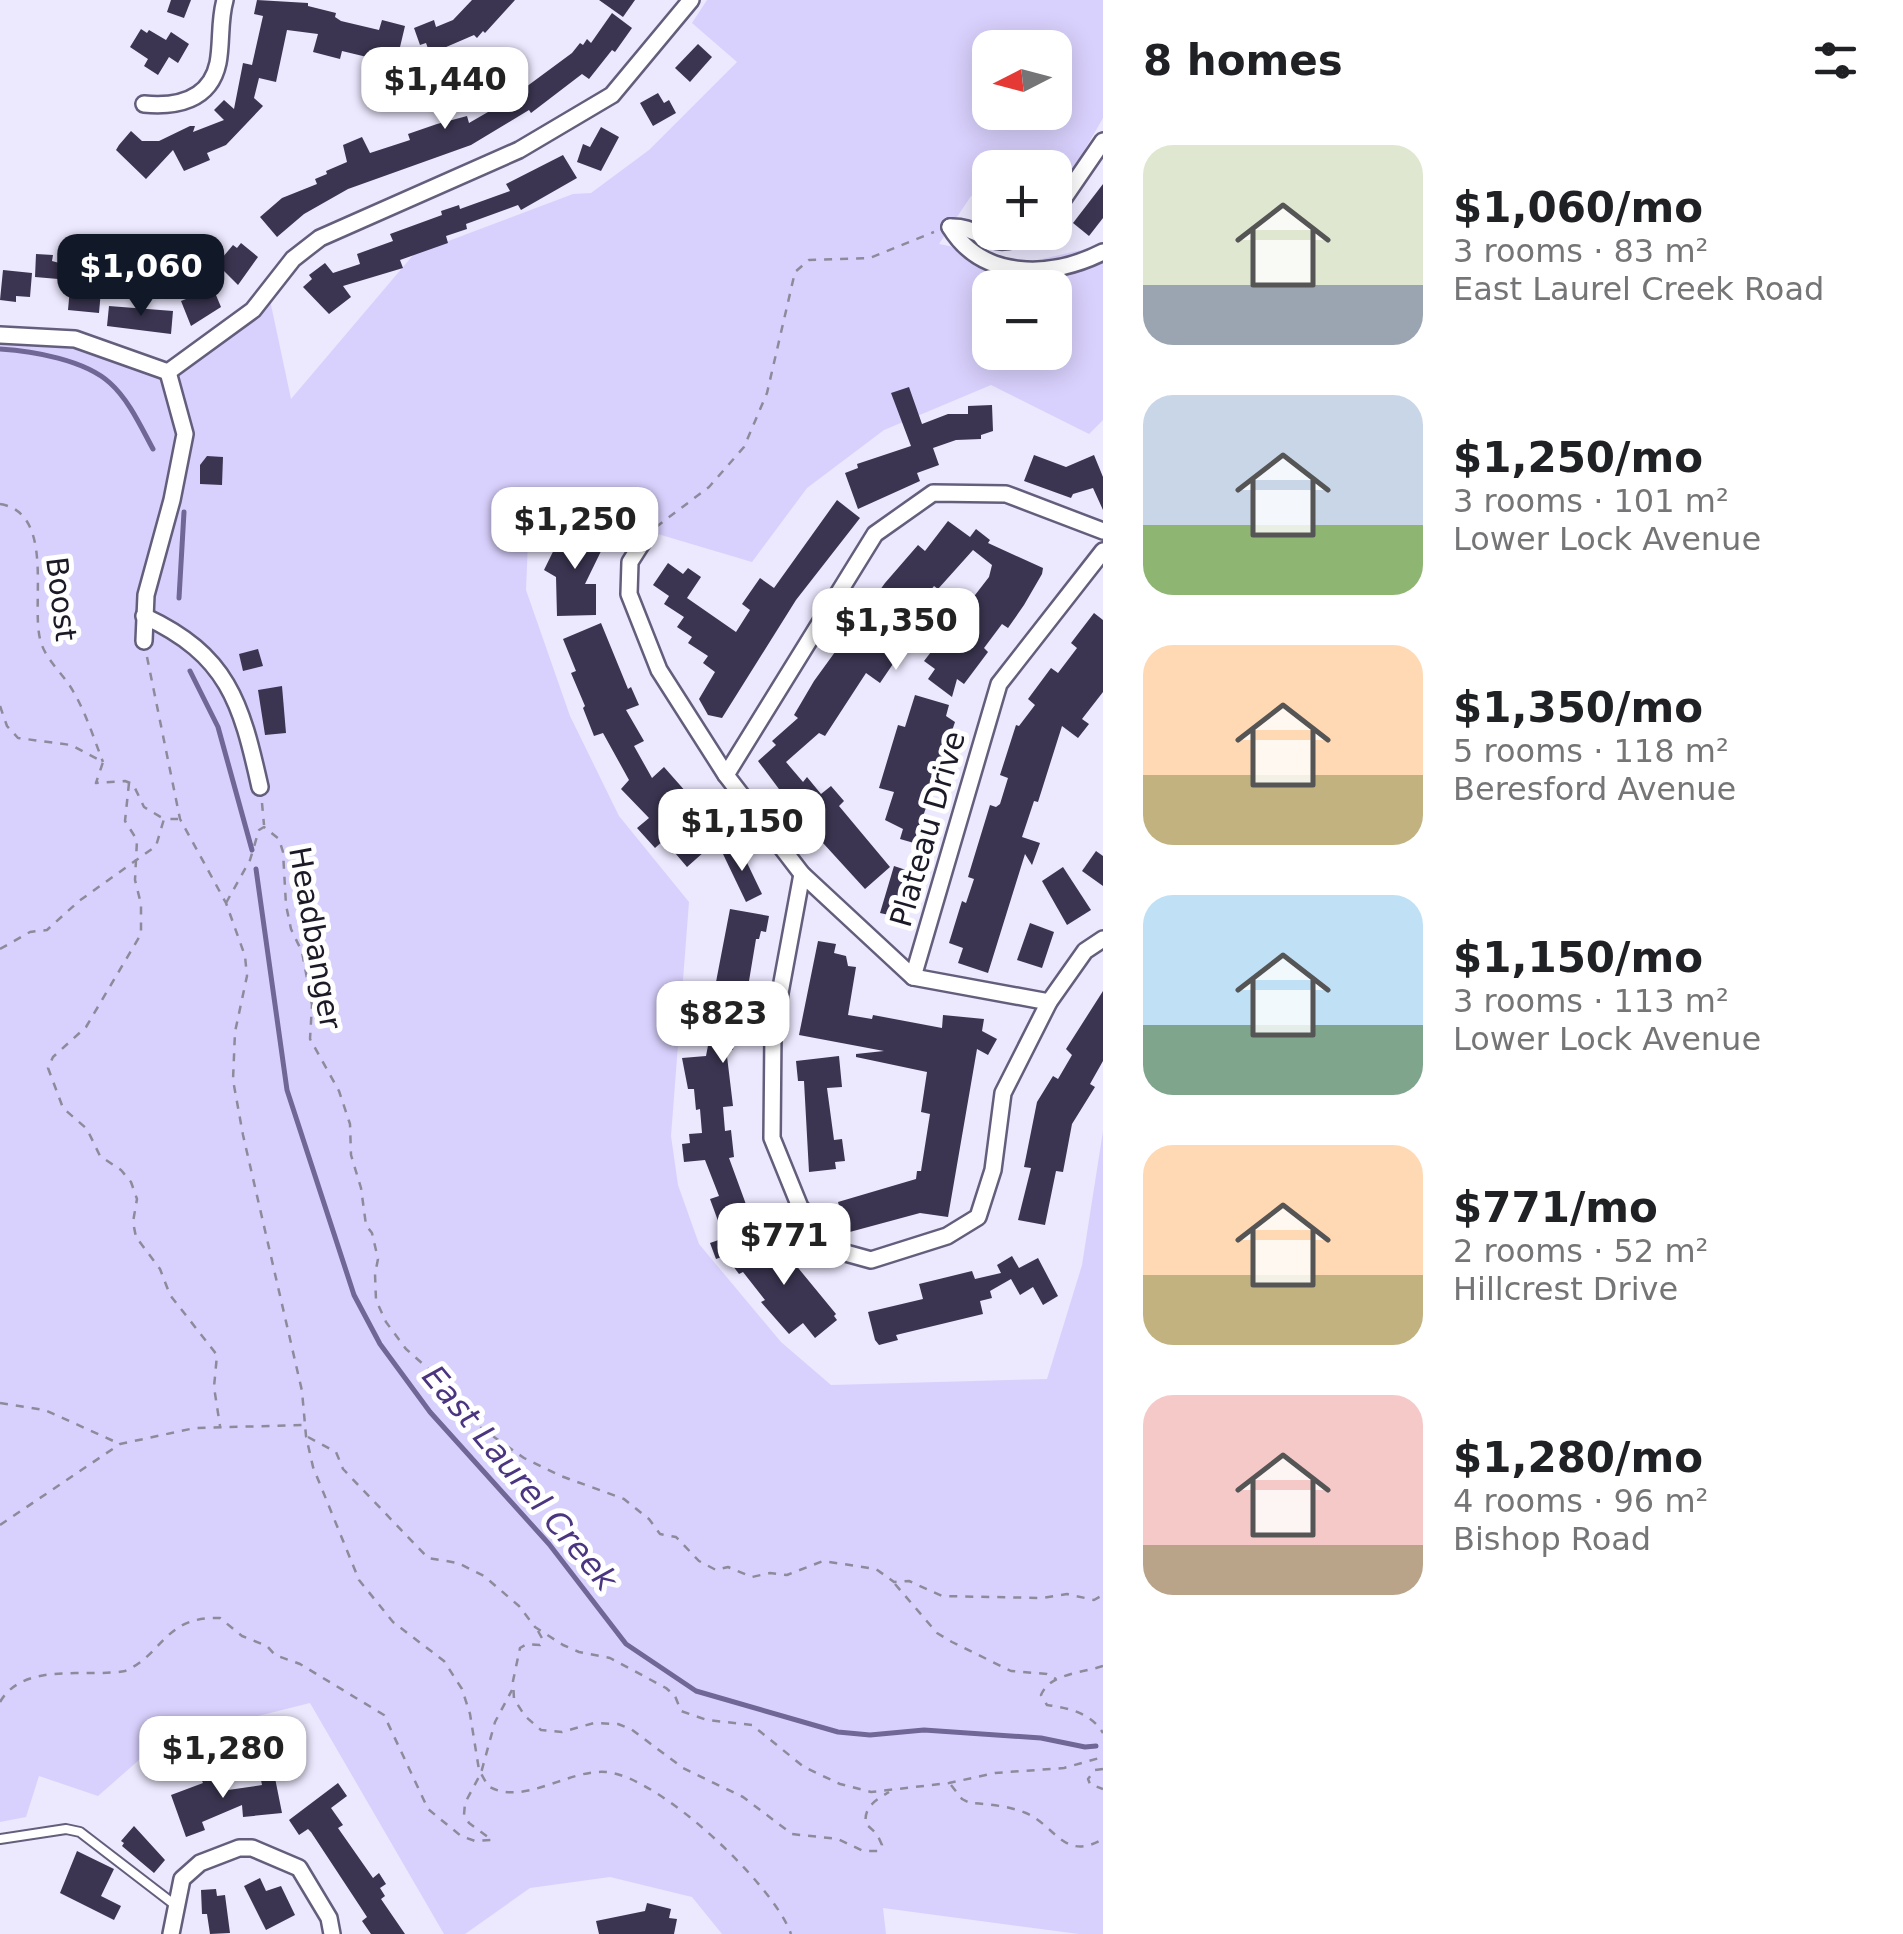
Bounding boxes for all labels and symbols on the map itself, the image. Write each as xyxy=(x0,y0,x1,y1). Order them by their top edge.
north arrow xyxy=(972,30,1072,130)
pin: $1,440 xyxy=(364,47,526,132)
pin: $1,060 xyxy=(60,234,222,319)
pin: $1,250 xyxy=(494,487,656,572)
street label: Boost xyxy=(39,555,84,643)
pin: $1,350 xyxy=(815,588,977,673)
street label: Plateau Drive xyxy=(883,727,972,931)
pin: $1,150 xyxy=(661,789,823,874)
street label: Headbanger xyxy=(282,844,349,1033)
pin: $823 xyxy=(664,981,782,1066)
pin: $771 xyxy=(725,1203,843,1288)
water label: East Laurel Creek xyxy=(415,1358,626,1599)
pin: $1,280 xyxy=(142,1716,304,1801)

